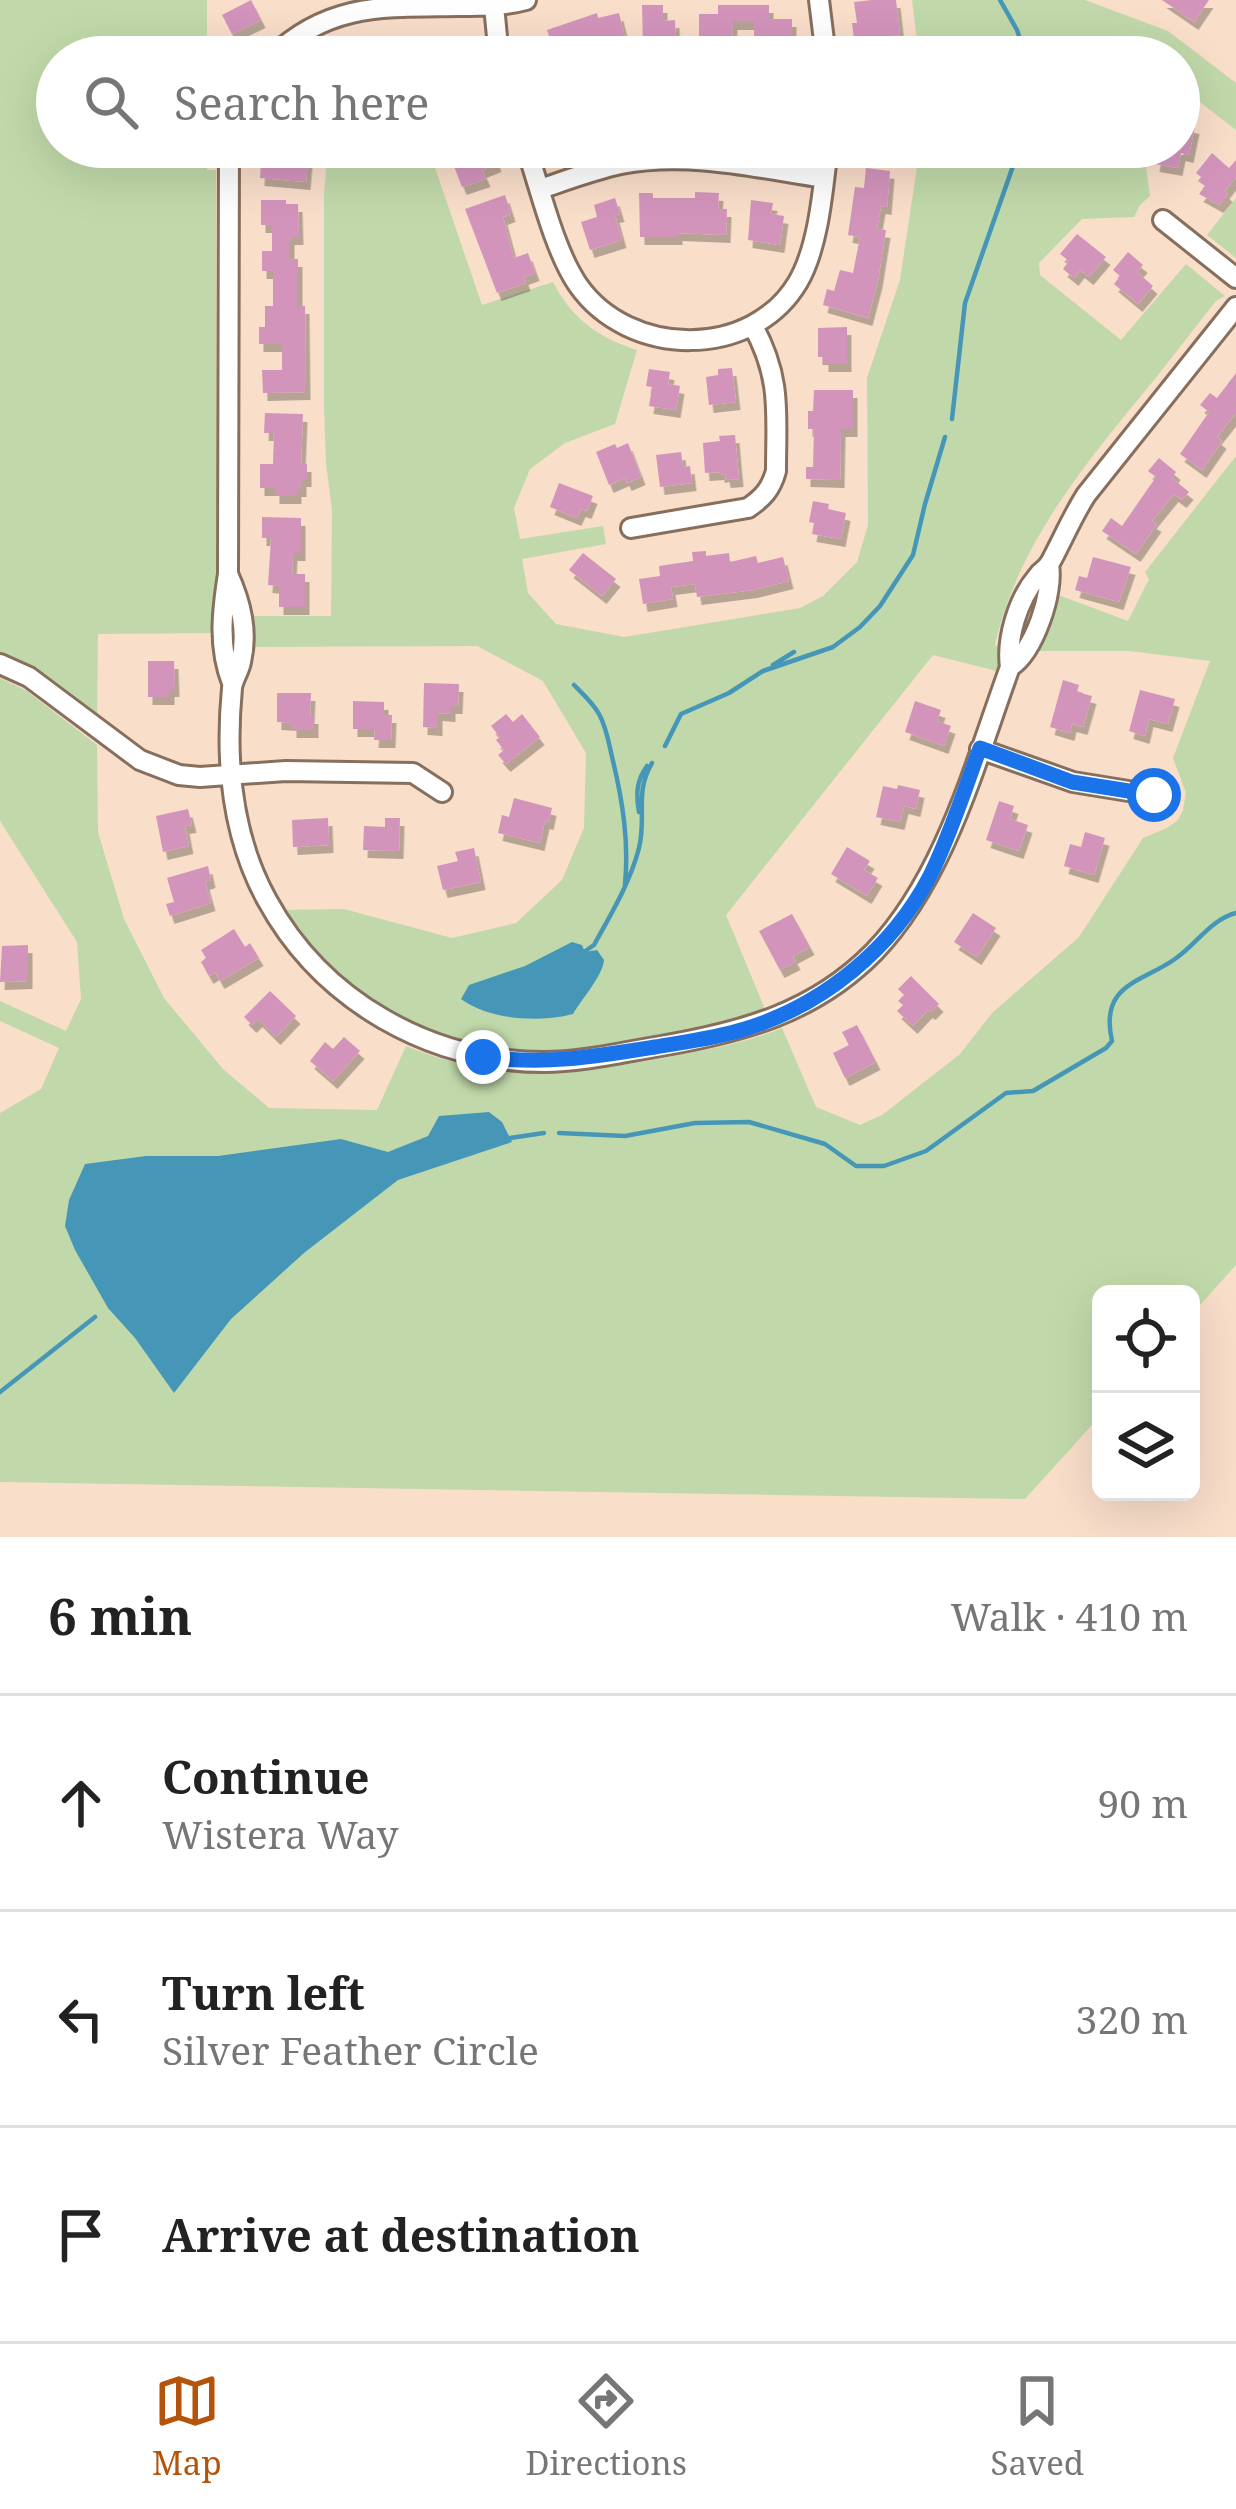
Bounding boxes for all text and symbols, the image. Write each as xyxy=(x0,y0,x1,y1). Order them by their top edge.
search box xyxy=(36,36,1200,168)
icon: search xyxy=(78,69,144,135)
text: Search here xyxy=(174,72,429,133)
route start xyxy=(1127,768,1181,822)
route end xyxy=(456,1030,510,1084)
map controls xyxy=(1092,1285,1200,1501)
button: locate xyxy=(1092,1285,1200,1393)
button: layers xyxy=(1092,1393,1200,1501)
text: 6 min xyxy=(48,1580,192,1650)
text: Walk · 410 m xyxy=(951,1589,1188,1642)
text: Continue xyxy=(162,1746,370,1807)
icon: ahead xyxy=(48,1770,114,1836)
text: 90 m xyxy=(1097,1776,1188,1829)
text: Wistera Way xyxy=(162,1807,399,1860)
text: Turn left xyxy=(162,1962,365,2023)
icon: left xyxy=(48,1986,114,2052)
text: 320 m xyxy=(1076,1992,1188,2045)
text: Silver Feather Circle xyxy=(162,2023,539,2076)
icon: arrive xyxy=(48,2202,114,2268)
text: Arrive at destination xyxy=(162,2204,640,2265)
tab: Map xyxy=(152,2368,222,2485)
tab: Directions xyxy=(525,2368,687,2485)
tab: Saved xyxy=(991,2368,1084,2485)

